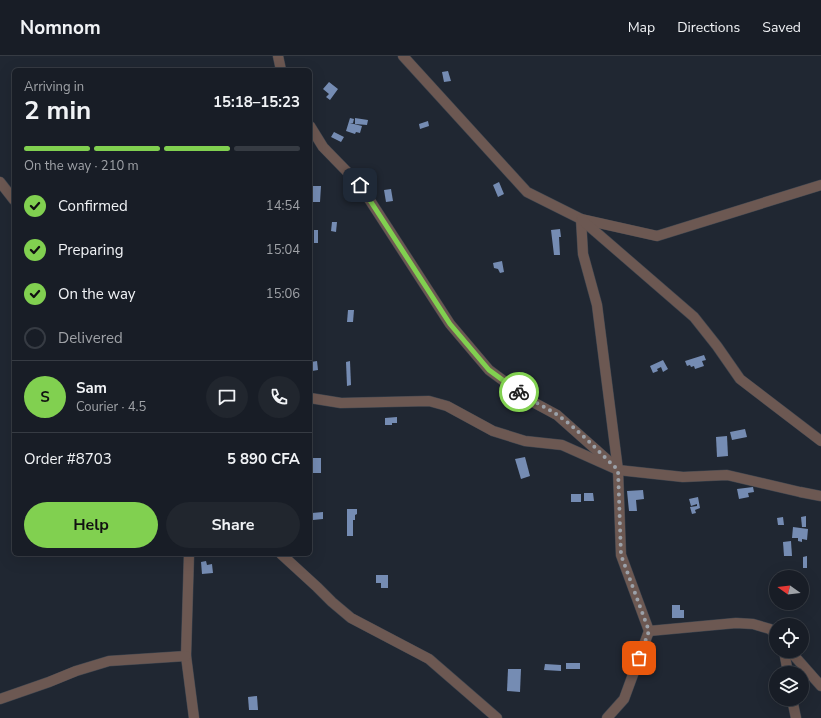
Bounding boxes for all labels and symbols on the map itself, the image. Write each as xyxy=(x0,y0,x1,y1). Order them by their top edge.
pin xyxy=(343,168,377,202)
courier xyxy=(499,372,539,412)
north arrow xyxy=(769,570,809,610)
pin xyxy=(622,641,656,675)

